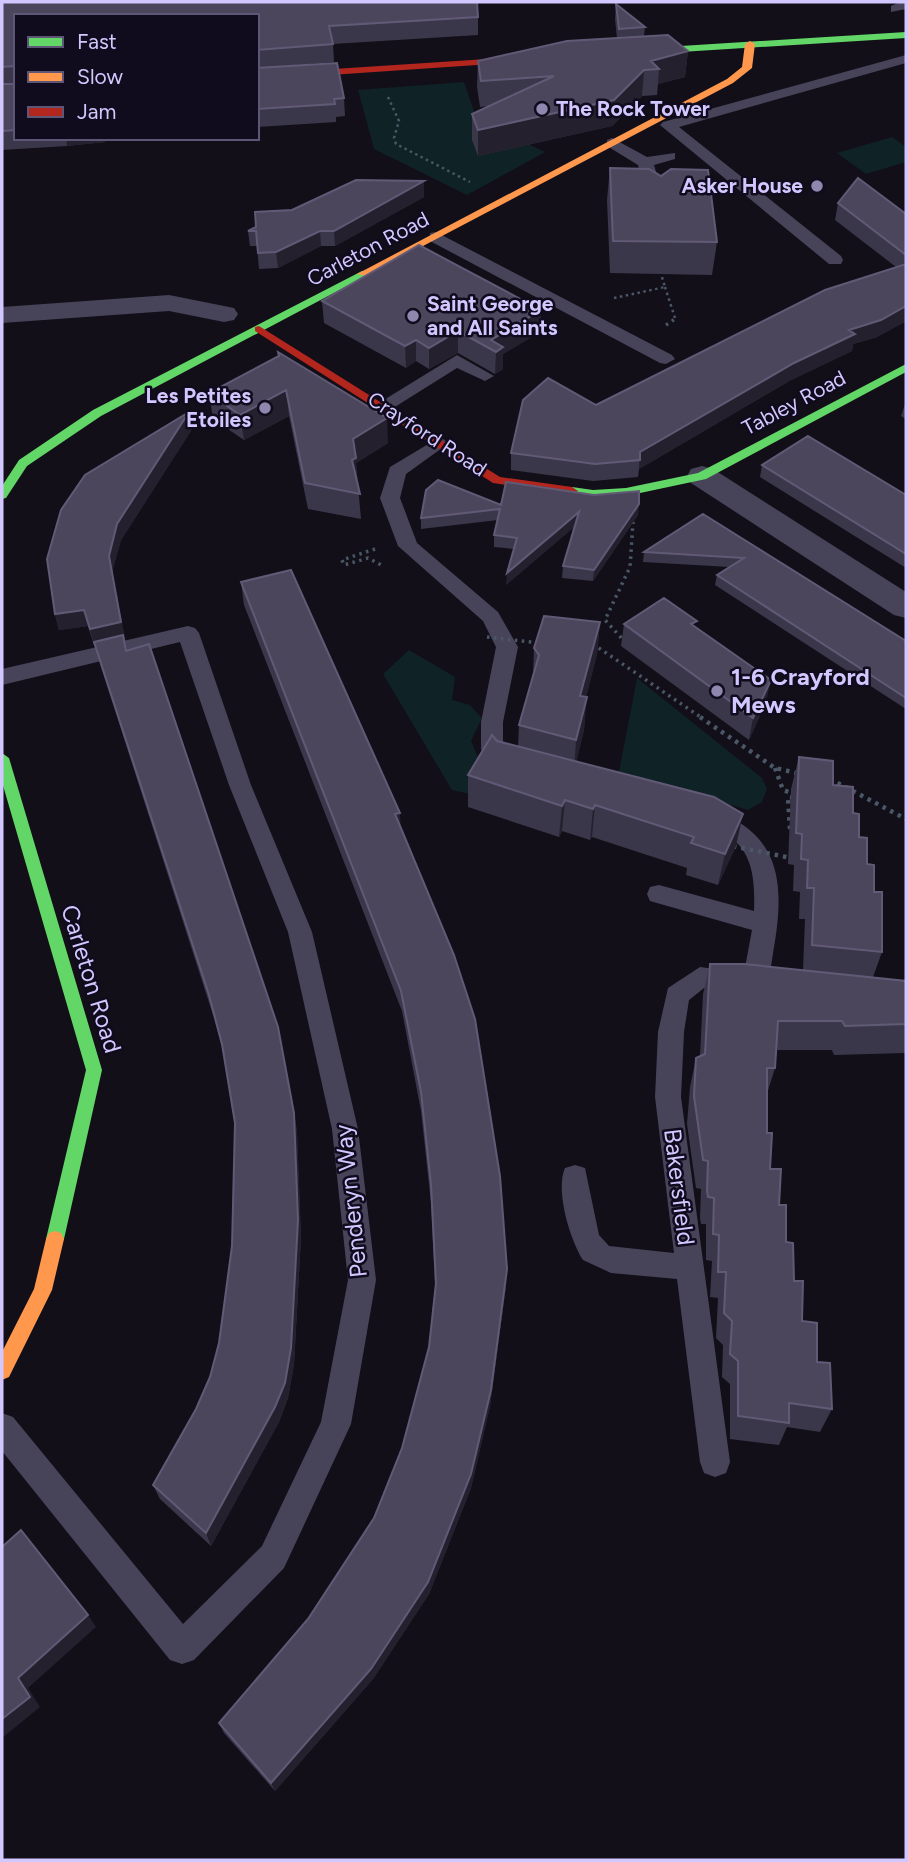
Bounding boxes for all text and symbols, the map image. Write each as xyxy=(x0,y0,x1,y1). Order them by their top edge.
legend xyxy=(14,14,259,140)
text: Fast xyxy=(77,29,117,54)
text: Slow xyxy=(77,64,123,89)
place label: The Rock Tower xyxy=(556,96,710,121)
text: Jam xyxy=(77,99,116,124)
marker: The Rock Tower xyxy=(534,101,550,117)
place label: Asker House xyxy=(682,173,803,198)
marker: Asker House xyxy=(809,178,825,194)
street label: Carleton Road xyxy=(303,206,433,291)
place label: Saint George and All Saints xyxy=(427,291,558,340)
marker: Saint George and All Saints xyxy=(405,308,421,324)
street label: Tabley Road xyxy=(738,365,850,440)
place label: Les Petites Etoiles xyxy=(146,383,251,432)
street label: Crayford Road xyxy=(363,386,491,481)
marker: Les Petites Etoiles xyxy=(257,400,273,416)
place label: 1-6 Crayford Mews xyxy=(731,662,870,719)
marker: 1-6 Crayford Mews xyxy=(709,683,725,699)
street label: Carleton Road xyxy=(55,901,128,1057)
street label: Penderyn Way xyxy=(328,1123,373,1279)
street label: Bakersfield xyxy=(658,1127,701,1247)

